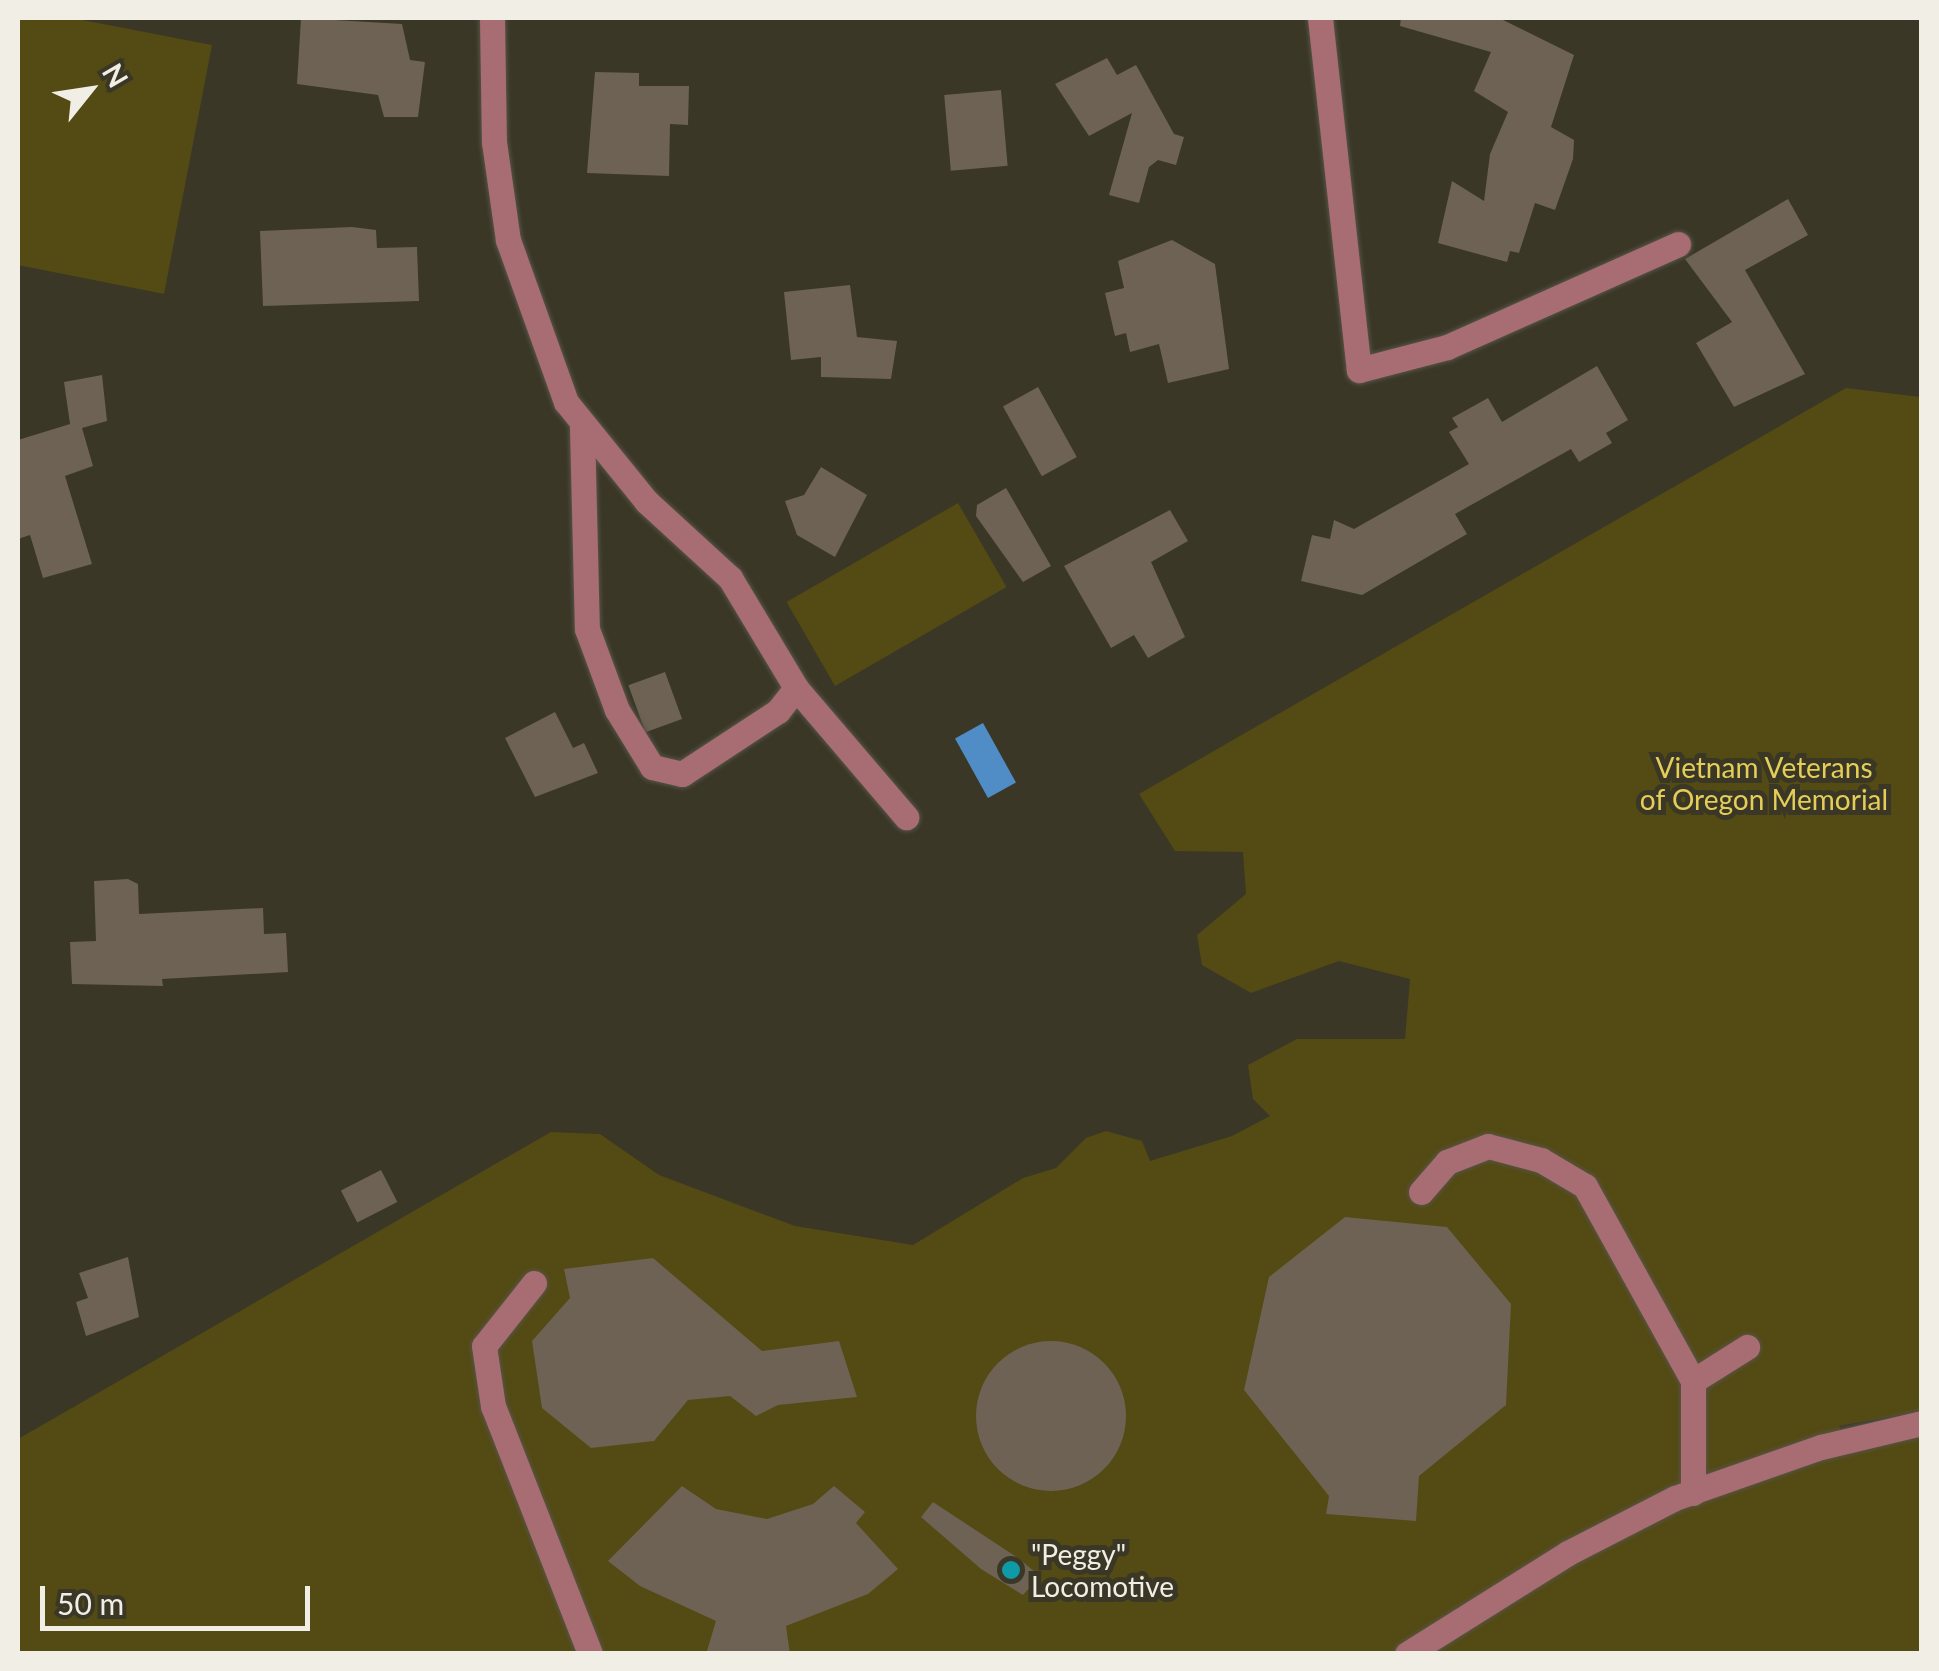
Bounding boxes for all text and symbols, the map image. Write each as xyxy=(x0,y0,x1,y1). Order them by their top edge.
north arrow xyxy=(40,40,140,140)
text: N xyxy=(96,57,136,93)
park label: Vietnam Veterans of Oregon Memorial xyxy=(1640,750,1888,816)
place label: "Peggy" Locomotive xyxy=(1031,1537,1174,1603)
marker: "Peggy" Locomotive xyxy=(1000,1559,1022,1581)
scale bar xyxy=(45,1566,315,1628)
text: 50 m xyxy=(57,1585,124,1621)

